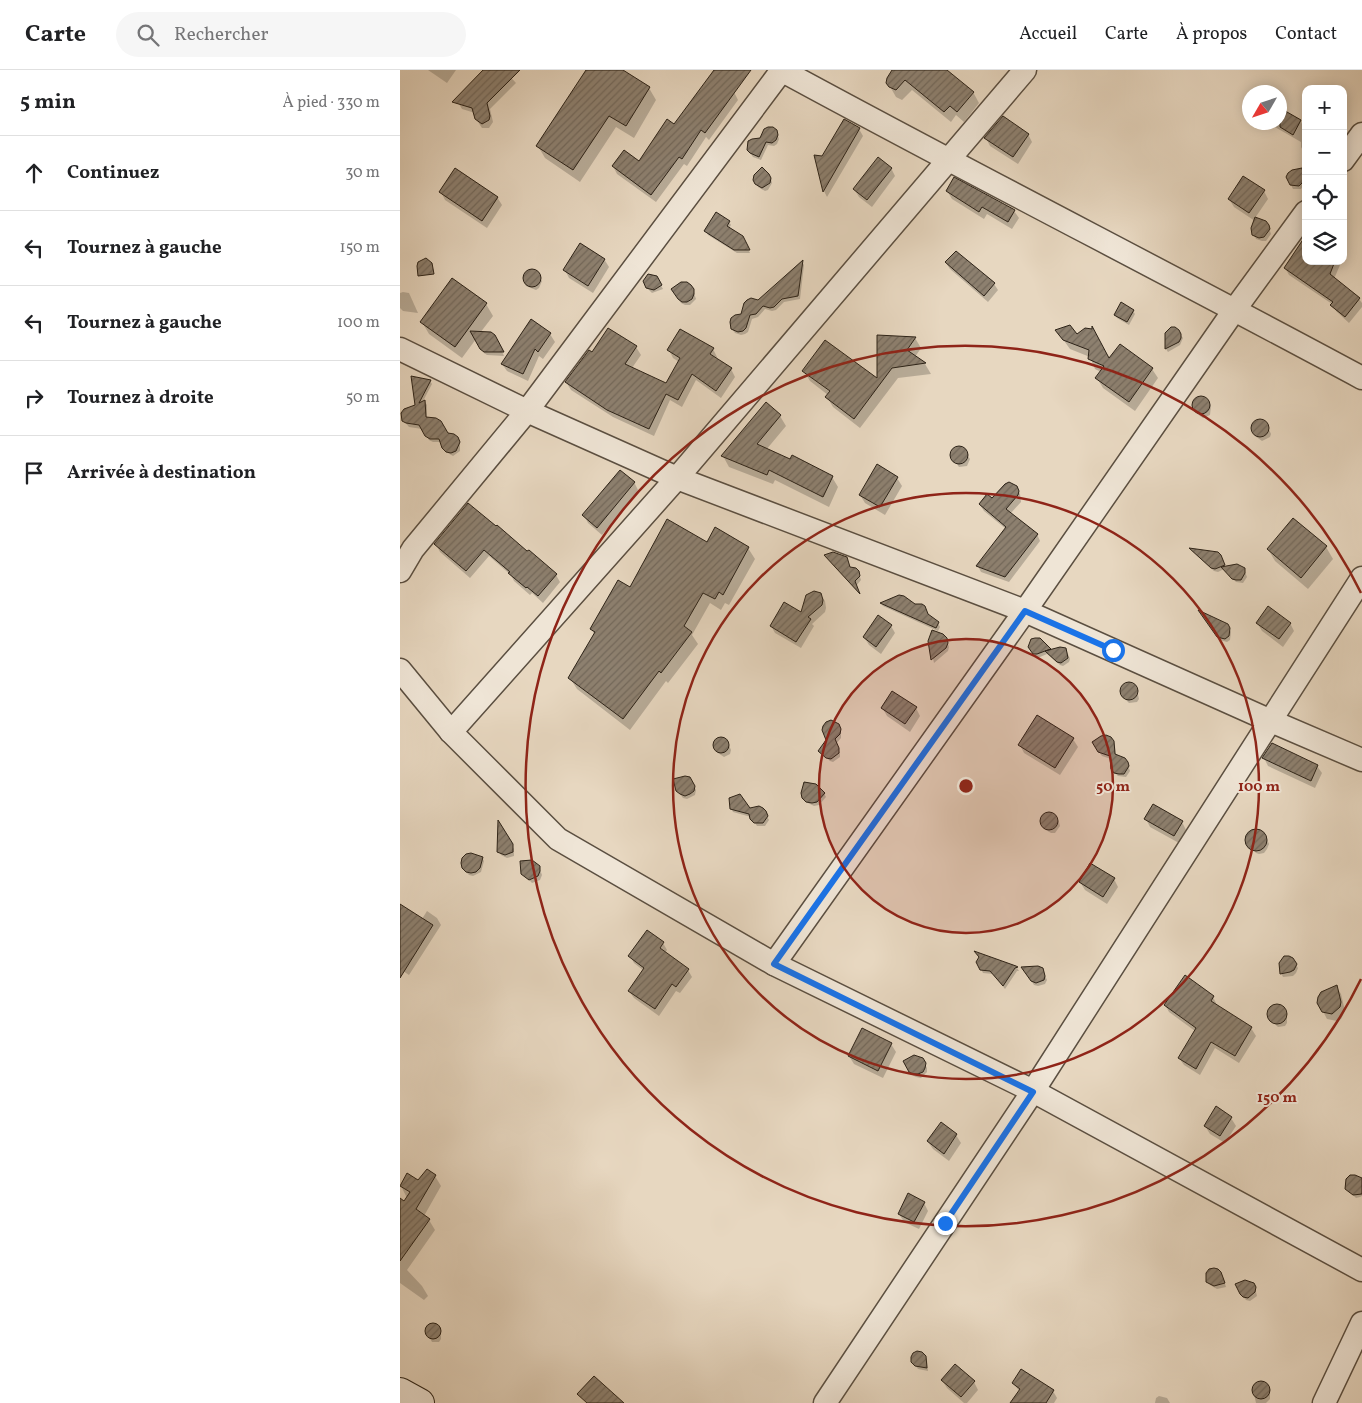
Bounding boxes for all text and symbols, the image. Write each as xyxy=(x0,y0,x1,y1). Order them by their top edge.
search box xyxy=(116,12,466,57)
text: Carte xyxy=(25,18,86,52)
icon: search xyxy=(134,21,162,49)
text: Rechercher xyxy=(174,22,268,48)
text: Accueil xyxy=(1019,22,1077,47)
text: Carte xyxy=(1105,22,1148,47)
text: À propos xyxy=(1176,22,1247,47)
text: Contact xyxy=(1275,22,1337,47)
north arrow xyxy=(1242,85,1287,130)
map controls xyxy=(1302,85,1347,265)
button: + xyxy=(1302,85,1347,130)
text: 5 min xyxy=(20,88,76,117)
text: À pied · 330 m xyxy=(282,92,380,114)
button: − xyxy=(1302,130,1347,175)
icon: ahead xyxy=(20,159,48,187)
text: Continuez xyxy=(67,160,159,186)
text: 30 m xyxy=(345,162,380,184)
button: locate xyxy=(1302,175,1347,220)
button: layers xyxy=(1302,220,1347,265)
icon: left xyxy=(20,234,48,262)
text: Tournez à gauche xyxy=(67,235,222,261)
text: 150 m xyxy=(339,237,380,259)
icon: left xyxy=(20,309,48,337)
text: Tournez à gauche xyxy=(67,310,222,336)
text: 100 m xyxy=(337,312,380,334)
icon: right xyxy=(20,384,48,412)
text: Tournez à droite xyxy=(67,385,214,411)
text: 50 m xyxy=(346,387,380,409)
icon: arrive xyxy=(20,459,48,487)
text: Arrivée à destination xyxy=(67,460,256,486)
route start xyxy=(1102,639,1125,662)
centre of rings xyxy=(957,777,975,795)
text: 50 m xyxy=(1096,777,1130,798)
text: 100 m xyxy=(1238,777,1281,798)
text: 150 m xyxy=(1257,1088,1297,1109)
route end xyxy=(934,1212,957,1235)

